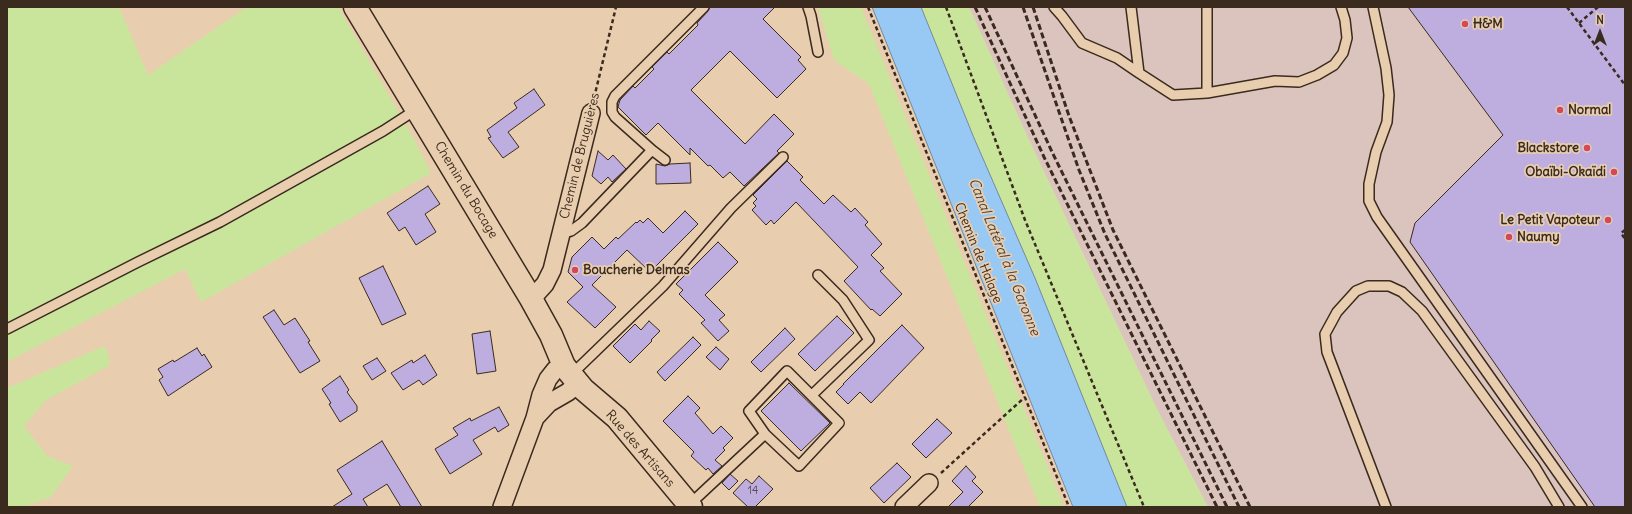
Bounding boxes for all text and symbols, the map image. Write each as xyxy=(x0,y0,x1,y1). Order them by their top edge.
north arrow xyxy=(1580,12,1620,52)
text: N xyxy=(1596,13,1604,27)
place label: H&M xyxy=(1473,16,1503,32)
marker: H&M xyxy=(1460,19,1470,29)
street label: Chemin de Bruguières xyxy=(557,91,603,221)
place label: Normal xyxy=(1568,102,1611,118)
marker: Normal xyxy=(1555,105,1565,115)
street label: Chemin du Bocage xyxy=(431,139,501,241)
place label: Blackstore xyxy=(1517,140,1579,156)
marker: Blackstore xyxy=(1582,143,1592,153)
place label: Obaïbi-Okaïdi xyxy=(1525,164,1606,180)
marker: Obaïbi-Okaïdi xyxy=(1609,167,1619,177)
water label: Canal Latéral à la Garonne xyxy=(965,176,1043,338)
street label: Chemin de Halage xyxy=(951,200,1005,306)
place label: Le Petit Vapoteur xyxy=(1500,212,1600,228)
marker: Le Petit Vapoteur xyxy=(1603,215,1613,225)
place label: Naumy xyxy=(1517,229,1560,245)
marker: Naumy xyxy=(1504,232,1514,242)
place label: Boucherie Delmas xyxy=(583,262,690,278)
marker: Boucherie Delmas xyxy=(570,265,580,275)
street label: Rue des Artisans xyxy=(602,407,678,491)
house number: 14 xyxy=(748,484,758,498)

